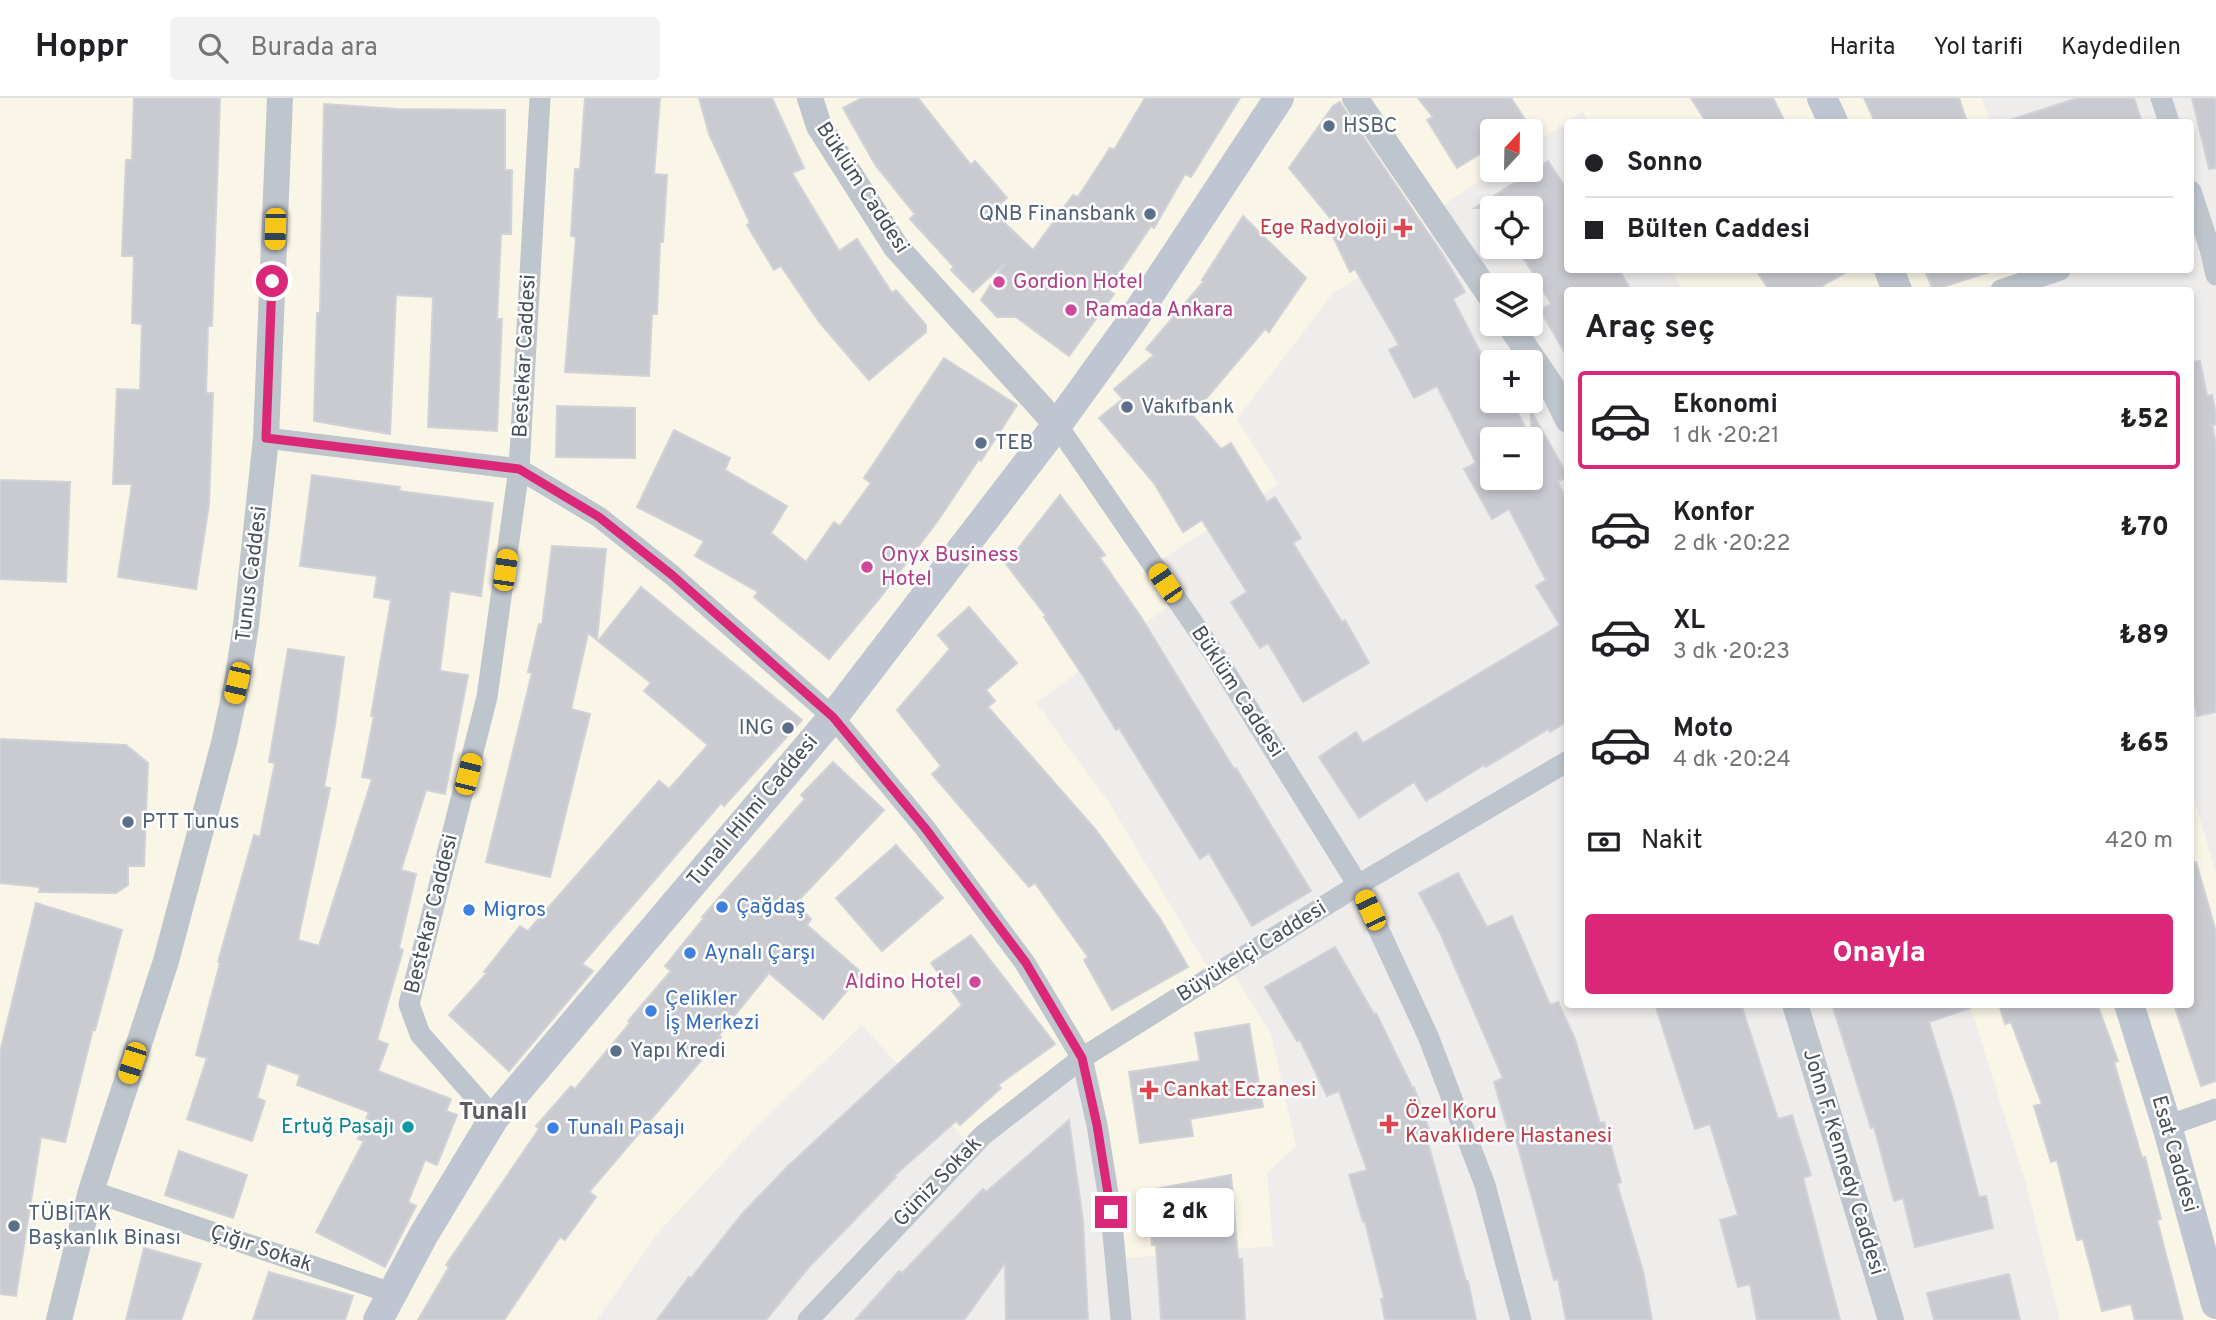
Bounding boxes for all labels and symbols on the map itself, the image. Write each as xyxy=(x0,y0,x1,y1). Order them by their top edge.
place label: HSBC xyxy=(1343,113,1397,140)
street label: Büklüm Caddesi xyxy=(809,117,915,259)
marker: HSBC xyxy=(1321,118,1337,134)
north arrow xyxy=(1480,119,1544,182)
place label: QNB Finansbank xyxy=(979,201,1136,228)
marker: QNB Finansbank xyxy=(1142,206,1158,222)
car xyxy=(264,208,287,250)
place label: Ege Radyoloji xyxy=(1260,215,1387,242)
marker: Ege Radyoloji xyxy=(1393,218,1413,238)
route start xyxy=(256,265,288,297)
place label: Gordion Hotel xyxy=(1013,269,1143,296)
street label: Bestekar Caddesi xyxy=(507,274,543,438)
marker: Gordion Hotel xyxy=(991,274,1007,290)
place label: Ramada Ankara xyxy=(1085,297,1233,324)
marker: Ramada Ankara xyxy=(1063,302,1079,318)
place label: Vakıfbank xyxy=(1141,394,1234,421)
marker: Vakıfbank xyxy=(1119,399,1135,415)
place label: TEB xyxy=(995,430,1033,457)
marker: TEB xyxy=(973,435,989,451)
street label: Tunus Caddesi xyxy=(230,505,274,643)
place label: Onyx Business Hotel xyxy=(881,542,1019,593)
car xyxy=(492,548,519,592)
marker: Onyx Business Hotel xyxy=(859,559,875,575)
car xyxy=(1145,560,1186,606)
street label: Büklüm Caddesi xyxy=(1184,621,1290,763)
car xyxy=(223,660,252,706)
place label: ING xyxy=(739,715,774,742)
marker: ING xyxy=(780,720,796,736)
street label: Tunalı Hilmi Caddesi xyxy=(681,729,825,893)
car xyxy=(453,751,484,797)
place label: PTT Tunus xyxy=(142,809,240,836)
marker: PTT Tunus xyxy=(120,814,136,830)
street label: Bestekar Caddesi xyxy=(399,831,465,997)
car xyxy=(1352,887,1389,933)
place label: Çağdaş xyxy=(736,894,806,921)
street label: Büyükelçi Caddesi xyxy=(1172,895,1332,1009)
place label: Migros xyxy=(483,897,546,924)
marker: Çağdaş xyxy=(714,899,730,915)
marker: Migros xyxy=(461,902,477,918)
place label: Aynalı Çarşı xyxy=(704,940,815,967)
marker: Aynalı Çarşı xyxy=(682,945,698,961)
place label: Aldino Hotel xyxy=(845,969,961,996)
marker: Aldino Hotel xyxy=(967,974,983,990)
place label: Çelikler İş Merkezi xyxy=(665,986,759,1037)
marker: Çelikler İş Merkezi xyxy=(643,1003,659,1019)
place label: Yapı Kredi xyxy=(630,1038,726,1065)
car xyxy=(116,1040,149,1086)
marker: Yapı Kredi xyxy=(608,1043,624,1059)
street label: John F. Kennedy Caddesi xyxy=(1796,1046,1890,1278)
place label: Cankat Eczanesi xyxy=(1163,1077,1316,1104)
marker: Cankat Eczanesi xyxy=(1141,1082,1157,1098)
street label: Esat Caddesi xyxy=(2144,1092,2204,1216)
district label: Tunalı xyxy=(459,1098,527,1128)
place label: Özel Koru Kavaklıdere Hastanesi xyxy=(1405,1099,1612,1150)
place label: Ertuğ Pasajı xyxy=(281,1114,394,1141)
marker: Özel Koru Kavaklıdere Hastanesi xyxy=(1379,1114,1399,1134)
place label: Tunalı Pasajı xyxy=(567,1115,685,1142)
marker: Ertuğ Pasajı xyxy=(400,1119,416,1135)
marker: Tunalı Pasajı xyxy=(545,1120,561,1136)
street label: Güniz Sokak xyxy=(888,1131,988,1233)
callout: 2 dk xyxy=(1136,1188,1234,1236)
route end xyxy=(1095,1196,1127,1228)
place label: TÜBİTAK Başkanlık Binası xyxy=(28,1201,181,1252)
marker: TÜBİTAK Başkanlık Binası xyxy=(6,1218,22,1234)
street label: Çığır Sokak xyxy=(206,1219,316,1279)

